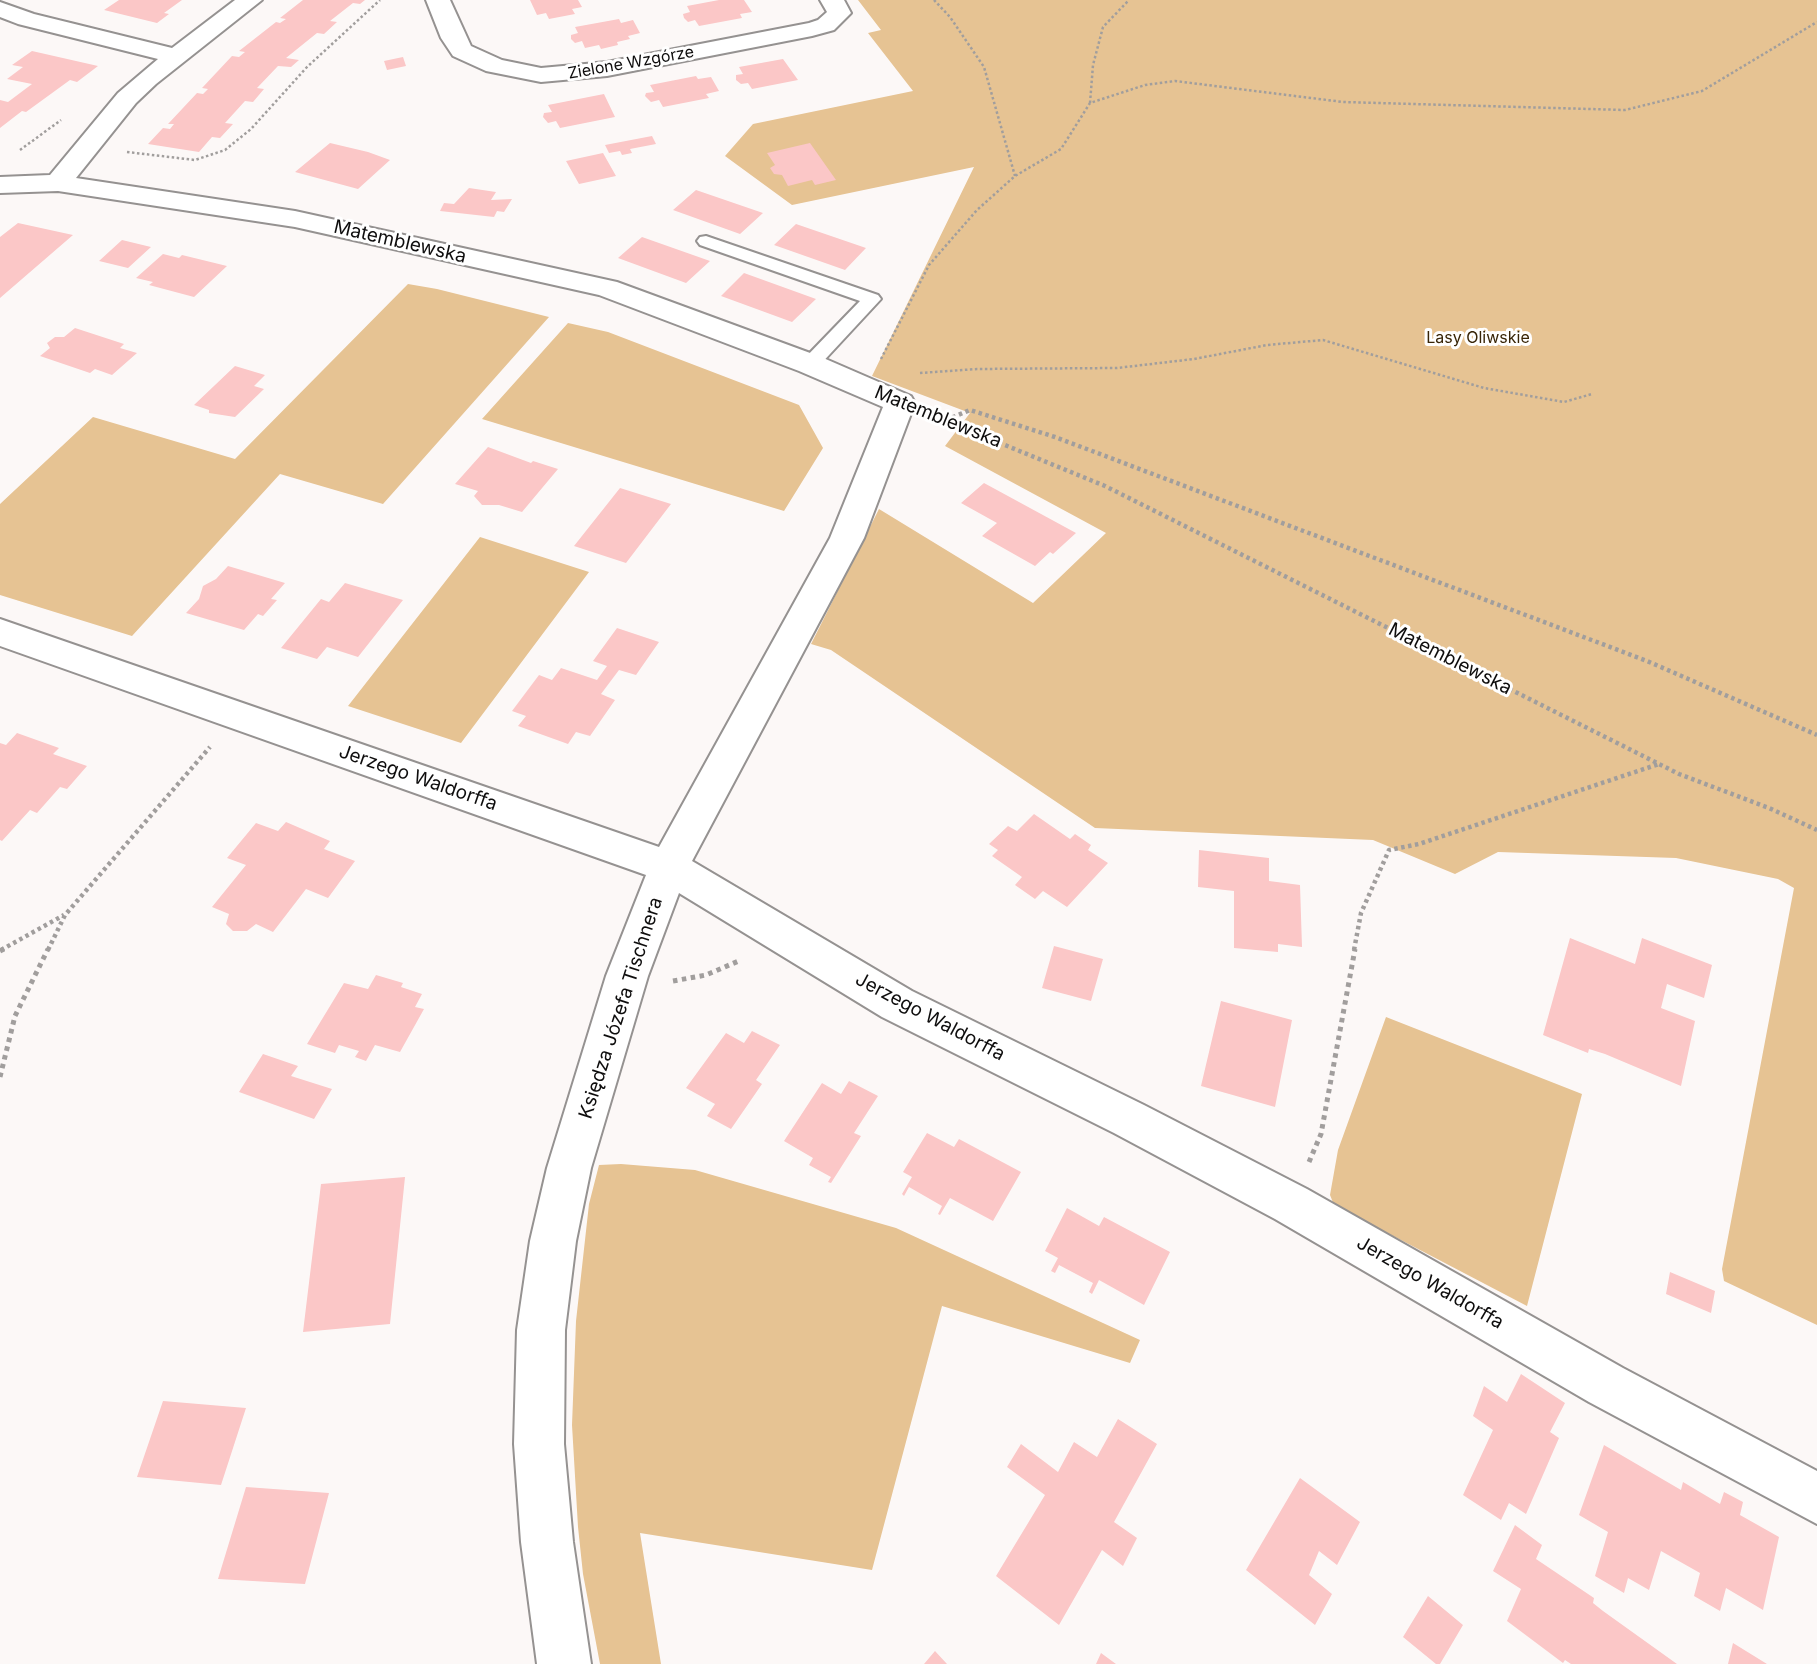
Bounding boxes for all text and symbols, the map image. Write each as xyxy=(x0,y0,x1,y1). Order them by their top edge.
street label: Zielone Wzgórze xyxy=(566,42,696,84)
street label: Matemblewska xyxy=(332,216,468,268)
park label: Lasy Oliwskie xyxy=(1426,328,1530,348)
street label: Matemblewska xyxy=(871,381,1005,453)
street label: Matemblewska xyxy=(1385,618,1515,700)
street label: Jerzego Waldorffa xyxy=(336,740,500,816)
street label: Księdza Józefa Tischnera xyxy=(574,894,668,1122)
street label: Jerzego Waldorffa xyxy=(851,968,1009,1066)
street label: Jerzego Waldorffa xyxy=(1352,1232,1508,1334)

